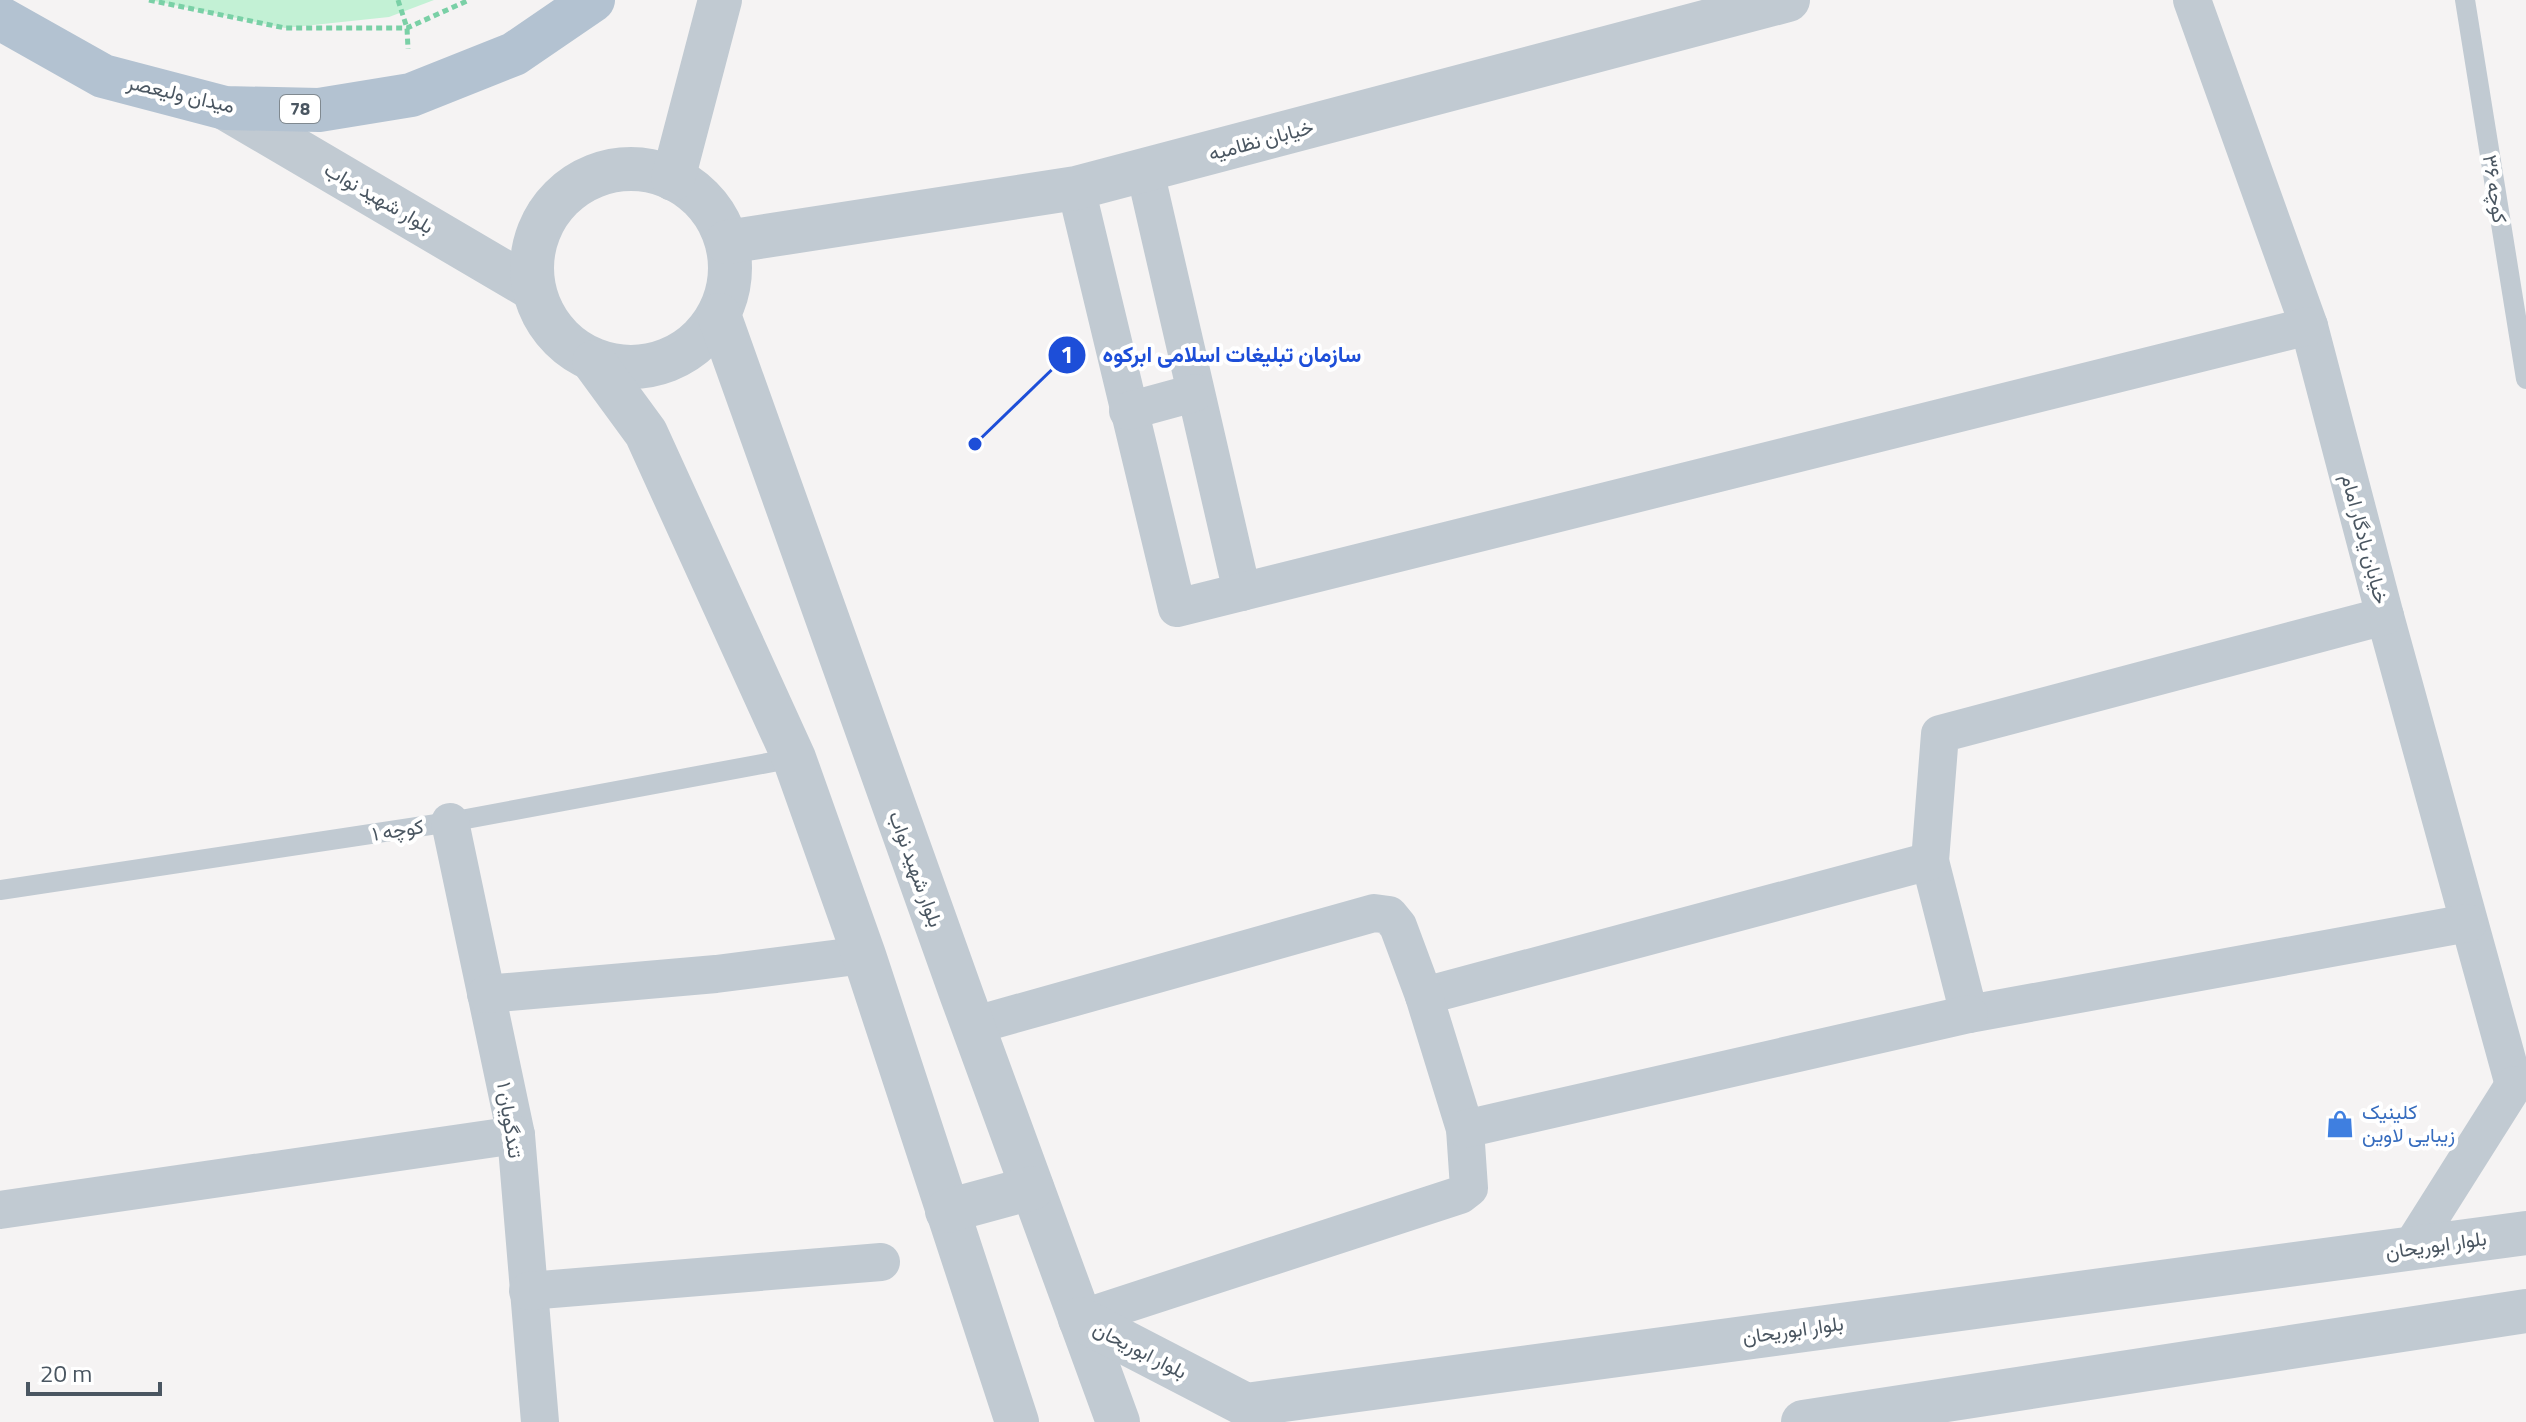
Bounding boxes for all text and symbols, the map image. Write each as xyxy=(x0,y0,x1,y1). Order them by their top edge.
street label: میدان ولیعصر xyxy=(123,66,238,121)
road number: 78 xyxy=(280,95,320,123)
street label: خیابان نظامیه xyxy=(1205,111,1317,168)
street label: کوچه ۳۶ xyxy=(2475,152,2516,225)
street label: بلوار شهید نواب xyxy=(319,154,440,241)
callout: سازمان تبلیغات اسلامی ابرکوه xyxy=(1047,332,1378,378)
text: 1 xyxy=(1060,336,1074,372)
text: سازمان تبلیغات اسلامی ابرکوه xyxy=(1103,337,1361,371)
street label: خیابان یادگار امام xyxy=(2333,470,2398,607)
street label: بلوار شهید نواب xyxy=(881,806,952,931)
street label: کوچه ۱ xyxy=(370,810,426,849)
street label: تندگویان ۱ xyxy=(489,1080,532,1160)
place label: کلینیک زیبایی لاوین xyxy=(2362,1096,2455,1150)
shop icon: کلینیک زیبایی لاوین xyxy=(2325,1109,2355,1139)
street label: بلوار ابوریحان xyxy=(2383,1222,2489,1267)
street label: بلوار ابوریحان xyxy=(1740,1307,1846,1352)
street label: بلوار ابوریحان xyxy=(1088,1313,1193,1387)
scale bar xyxy=(28,1346,160,1396)
text: 20 m xyxy=(40,1355,92,1391)

